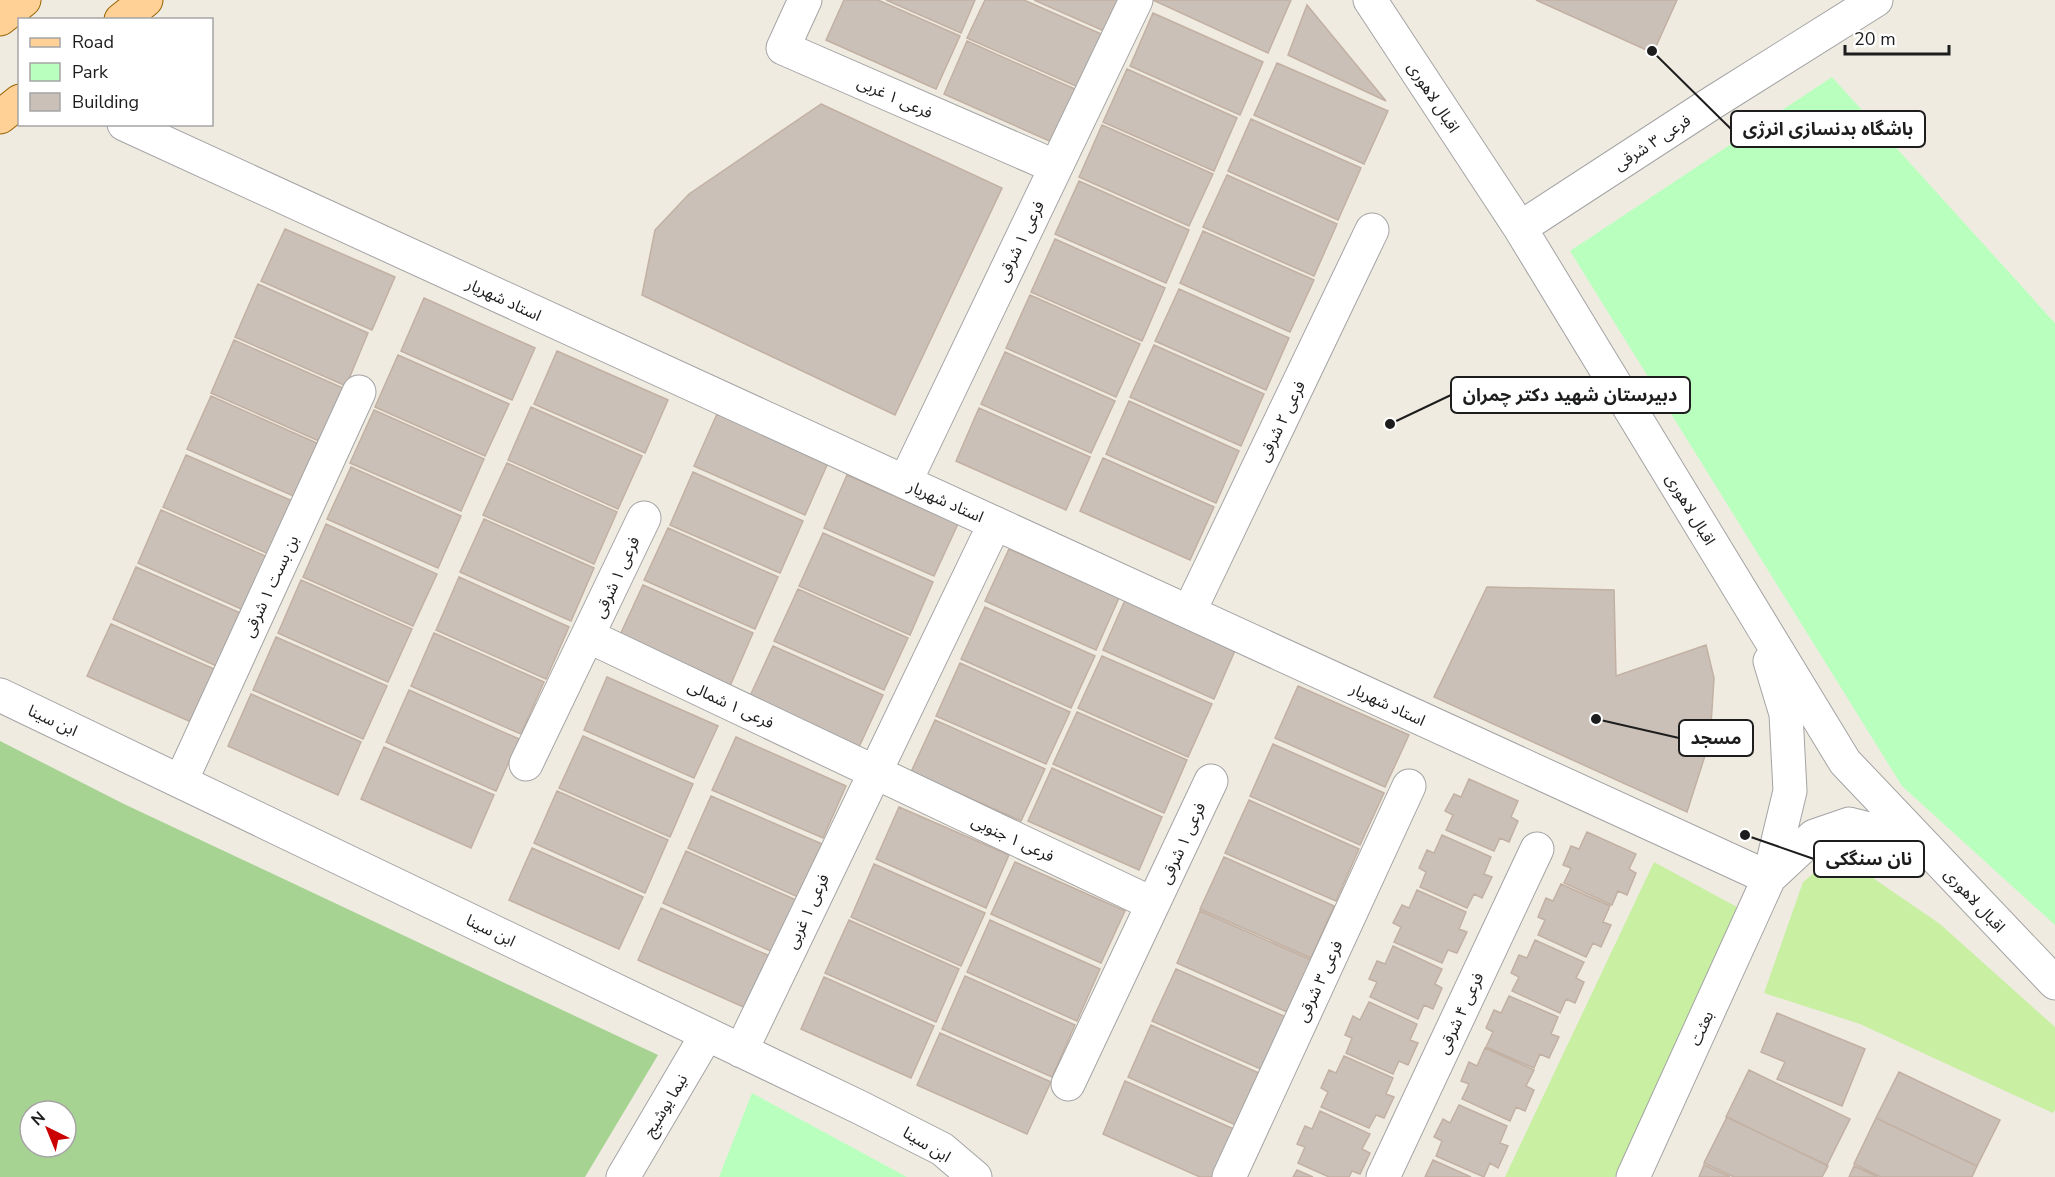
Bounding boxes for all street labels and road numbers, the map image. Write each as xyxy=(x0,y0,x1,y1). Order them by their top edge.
street label: اقبال لاهوری xyxy=(1402,58,1464,137)
street label: فرعی ۱ غربی xyxy=(853,72,936,124)
street label: فرعی ۳ شرقی xyxy=(1610,110,1695,176)
street label: فرعی ۱ شرقی xyxy=(992,197,1050,286)
street label: استاد شهریار xyxy=(462,272,545,327)
street label: فرعی ۲ شرقی xyxy=(1253,377,1311,466)
street label: اقبال لاهوری xyxy=(1660,469,1720,550)
street label: استاد شهریار xyxy=(903,475,987,528)
street label: بن بست ۱ شرقی xyxy=(238,532,304,641)
street label: فرعی ۱ شرقی xyxy=(588,533,645,622)
street label: فرعی ۱ شمالی xyxy=(684,675,777,734)
street label: استاد شهریار xyxy=(1346,677,1429,732)
street label: ابن سینا xyxy=(24,700,81,742)
street label: فرعی ۱ شرقی xyxy=(1154,799,1211,888)
street label: فرعی ۱ جنوبی xyxy=(968,810,1057,868)
street label: اقبال لاهوری xyxy=(1939,864,2010,938)
street label: فرعی ۱ غربی xyxy=(781,870,835,952)
street label: ابن سینا xyxy=(462,909,519,952)
street label: فرعی ۳ شرقی xyxy=(1291,937,1348,1026)
street label: فرعی ۴ شرقی xyxy=(1432,969,1489,1058)
street label: بعثت xyxy=(1685,1007,1719,1049)
street label: نیما یوشیج xyxy=(639,1070,694,1141)
street label: ابن سینا xyxy=(898,1122,955,1168)

